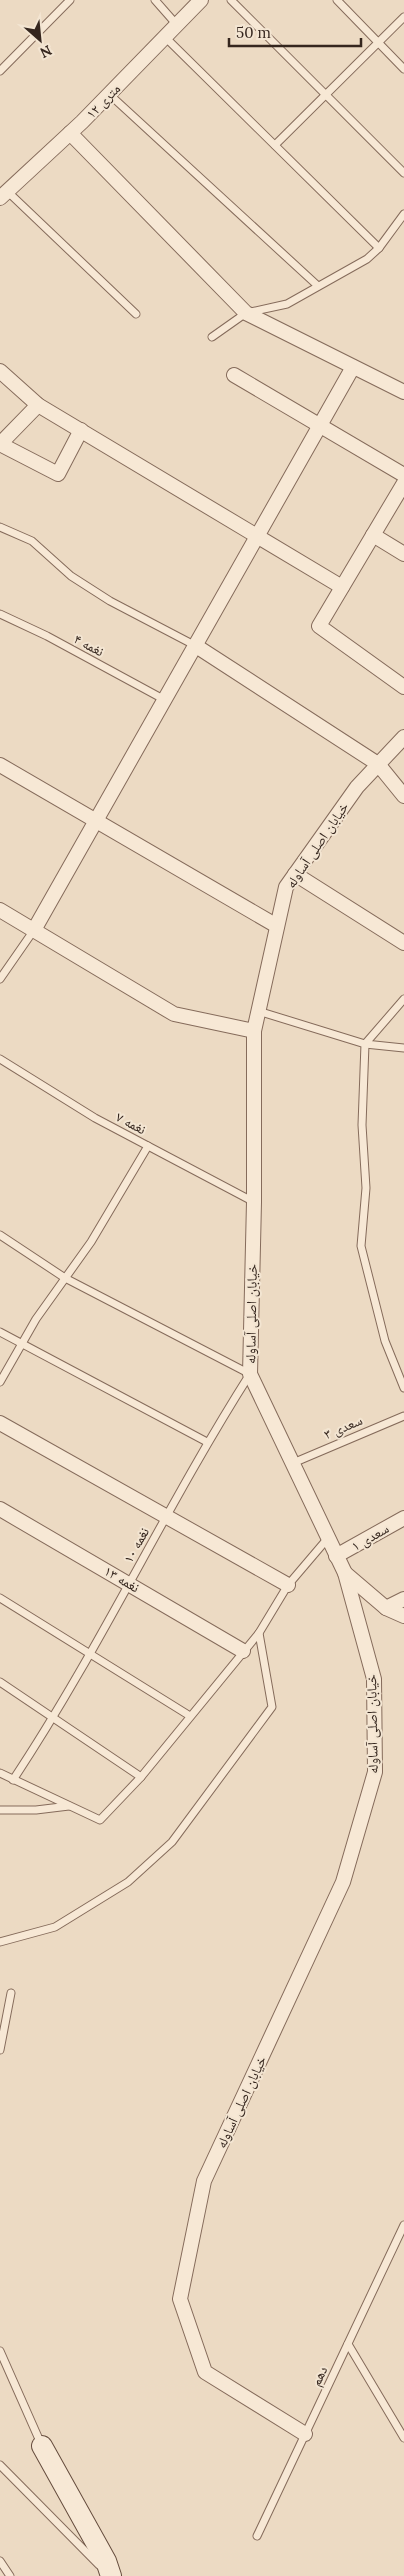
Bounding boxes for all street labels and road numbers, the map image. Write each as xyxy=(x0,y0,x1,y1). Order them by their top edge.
street label: ۱۲ متری xyxy=(82,80,124,122)
street label: نغمه ۴ xyxy=(71,630,107,660)
street label: خیابان اصلی آساوله xyxy=(282,799,352,891)
street label: نغمه ۷ xyxy=(113,1108,149,1138)
street label: خیابان اصلی آساوله xyxy=(241,1264,261,1364)
street label: سعدی ۳ xyxy=(321,1411,365,1443)
street label: سعدی ۱ xyxy=(348,1519,392,1555)
street label: نغمه ۱۰ xyxy=(119,1524,153,1566)
street label: نغمه ۱۳ xyxy=(101,1562,143,1596)
street label: خیابان اصلی آساوله xyxy=(362,1674,382,1774)
street label: خیابان اصلی آساوله xyxy=(212,2053,270,2151)
street label: دهم xyxy=(307,2363,332,2389)

